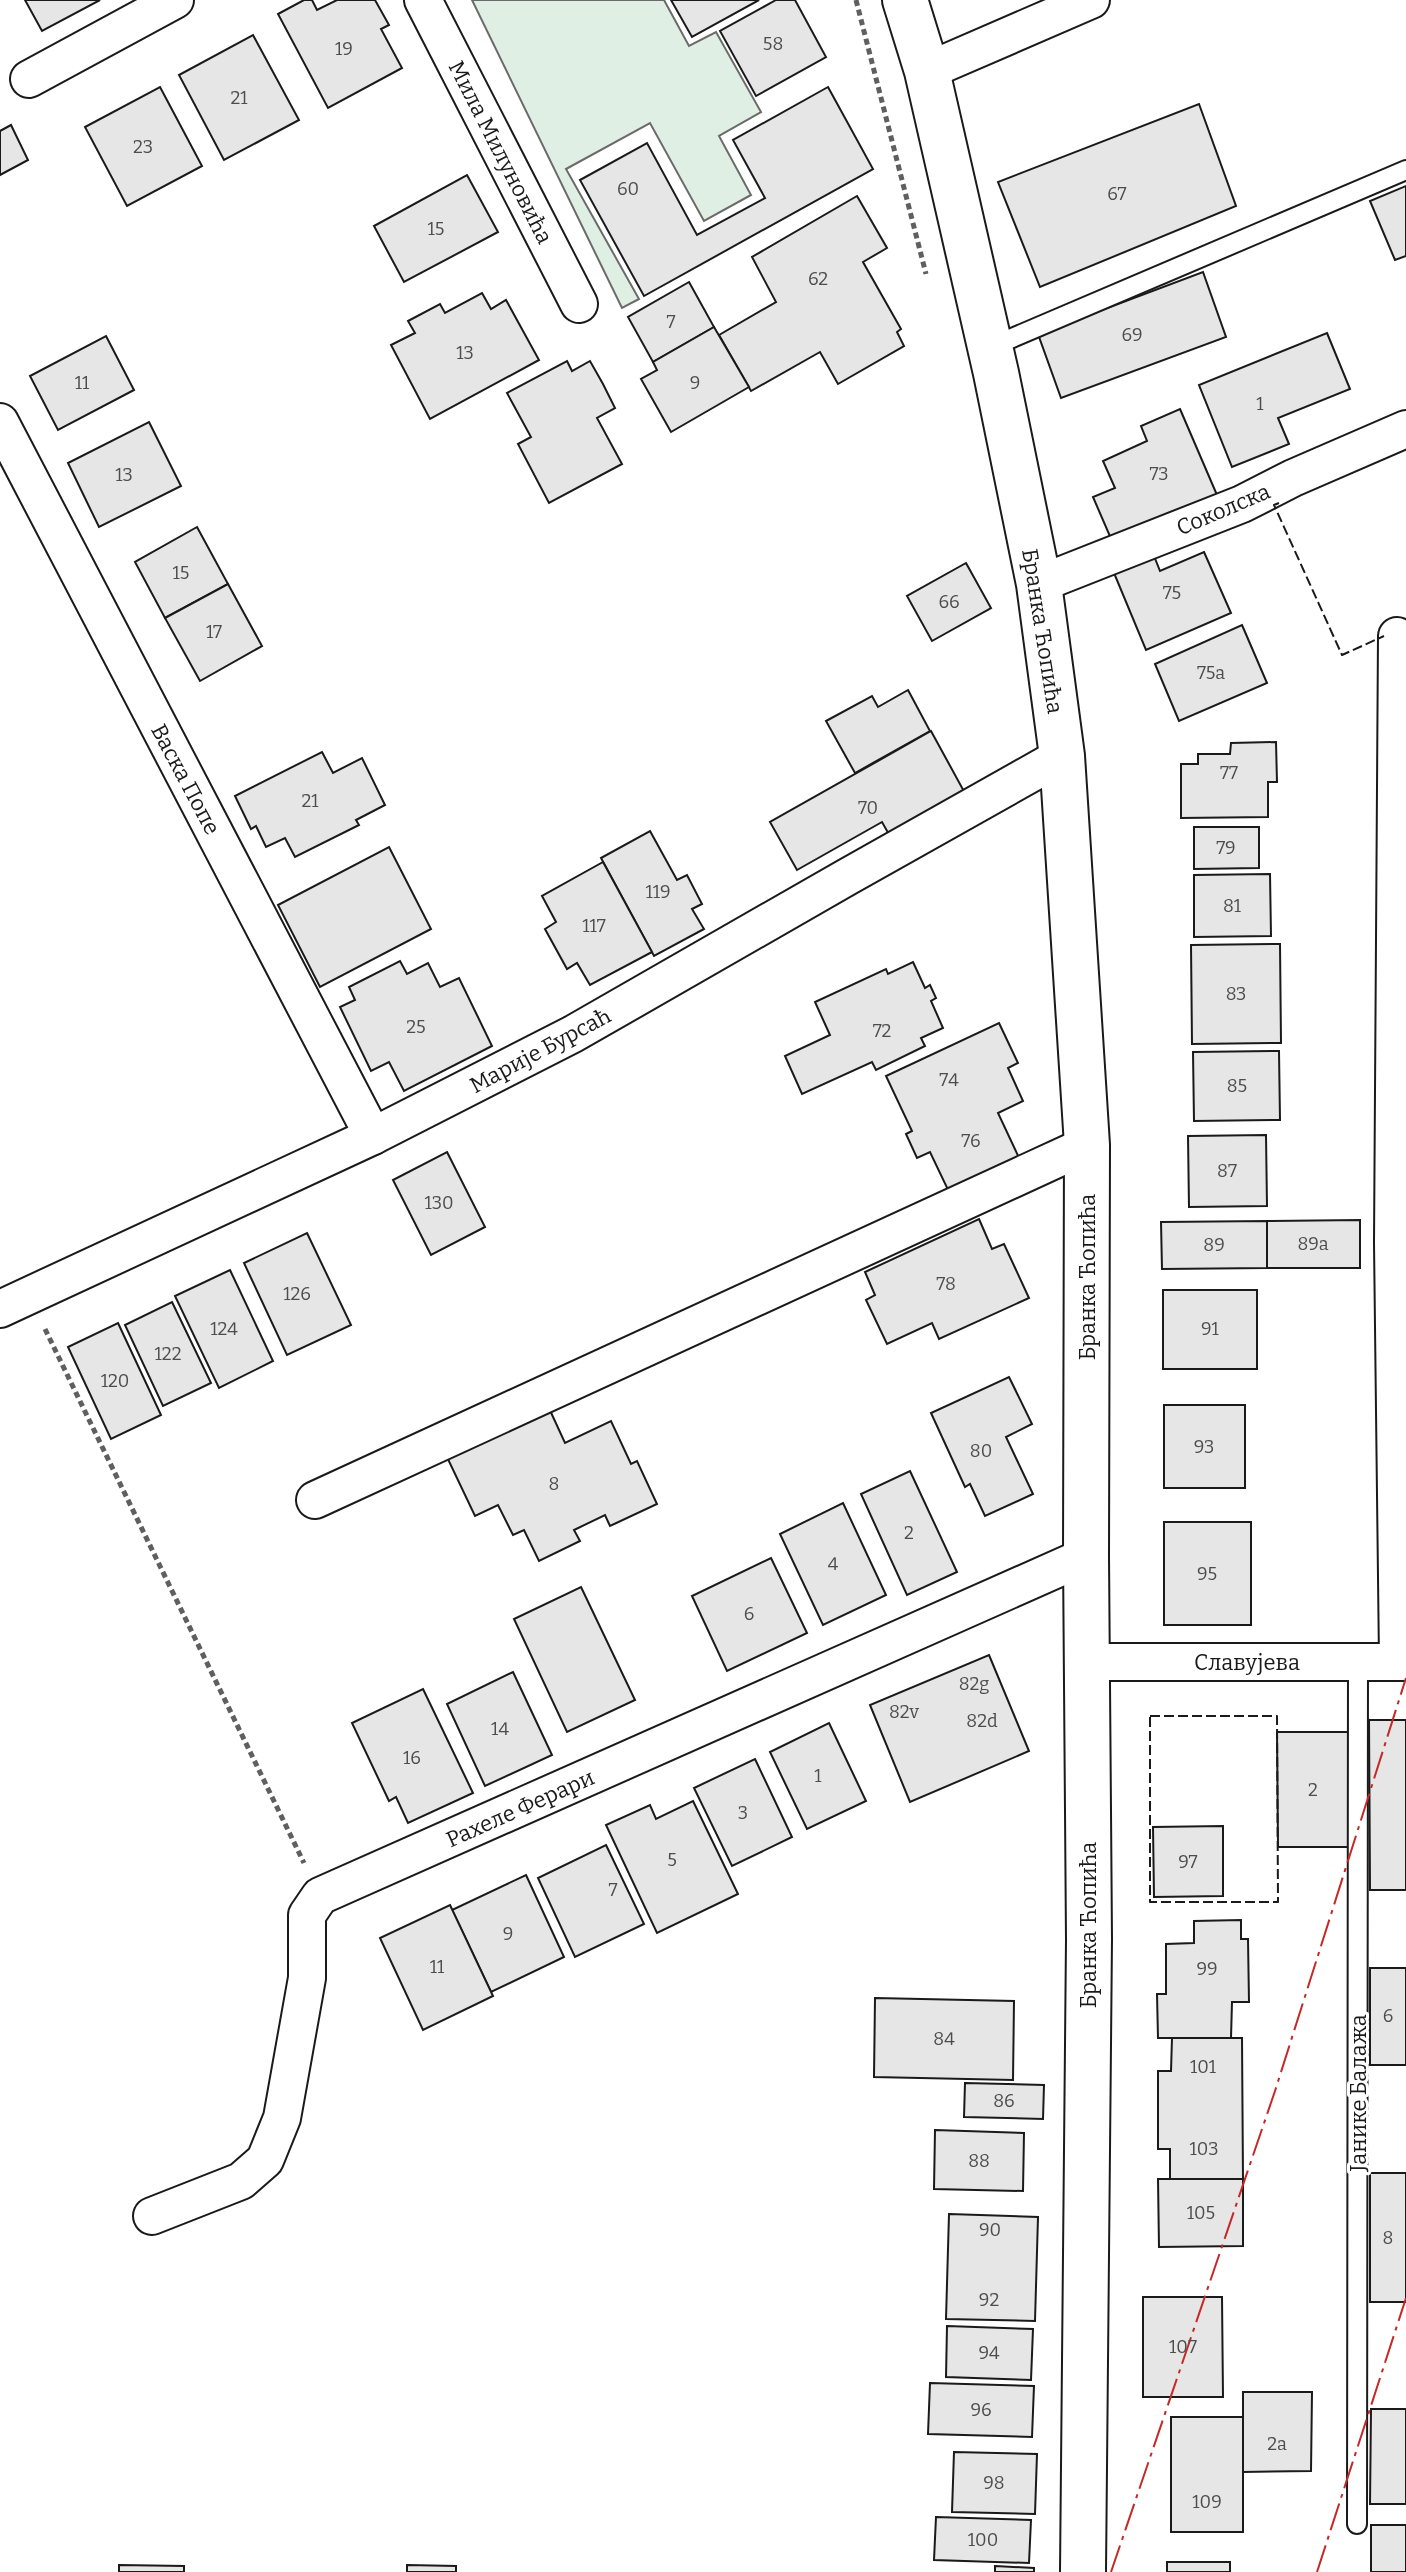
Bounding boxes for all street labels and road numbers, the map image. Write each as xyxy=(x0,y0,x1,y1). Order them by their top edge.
street label: Мила Милуновића xyxy=(443,56,558,248)
street label: Соколска xyxy=(1172,478,1274,541)
street label: Бранка Ћопића xyxy=(1016,547,1069,716)
street label: Васка Попе xyxy=(145,719,226,839)
street label: Марије Бурсаћ xyxy=(465,1002,616,1099)
street label: Бранка Ћопића xyxy=(1074,1194,1101,1360)
street label: Славујева xyxy=(1194,1649,1300,1676)
street label: Рахеле Ферари xyxy=(442,1764,599,1853)
street label: Бранка Ћопића xyxy=(1075,1842,1102,2008)
street label: Јанике Балажа xyxy=(1345,2014,1372,2173)

